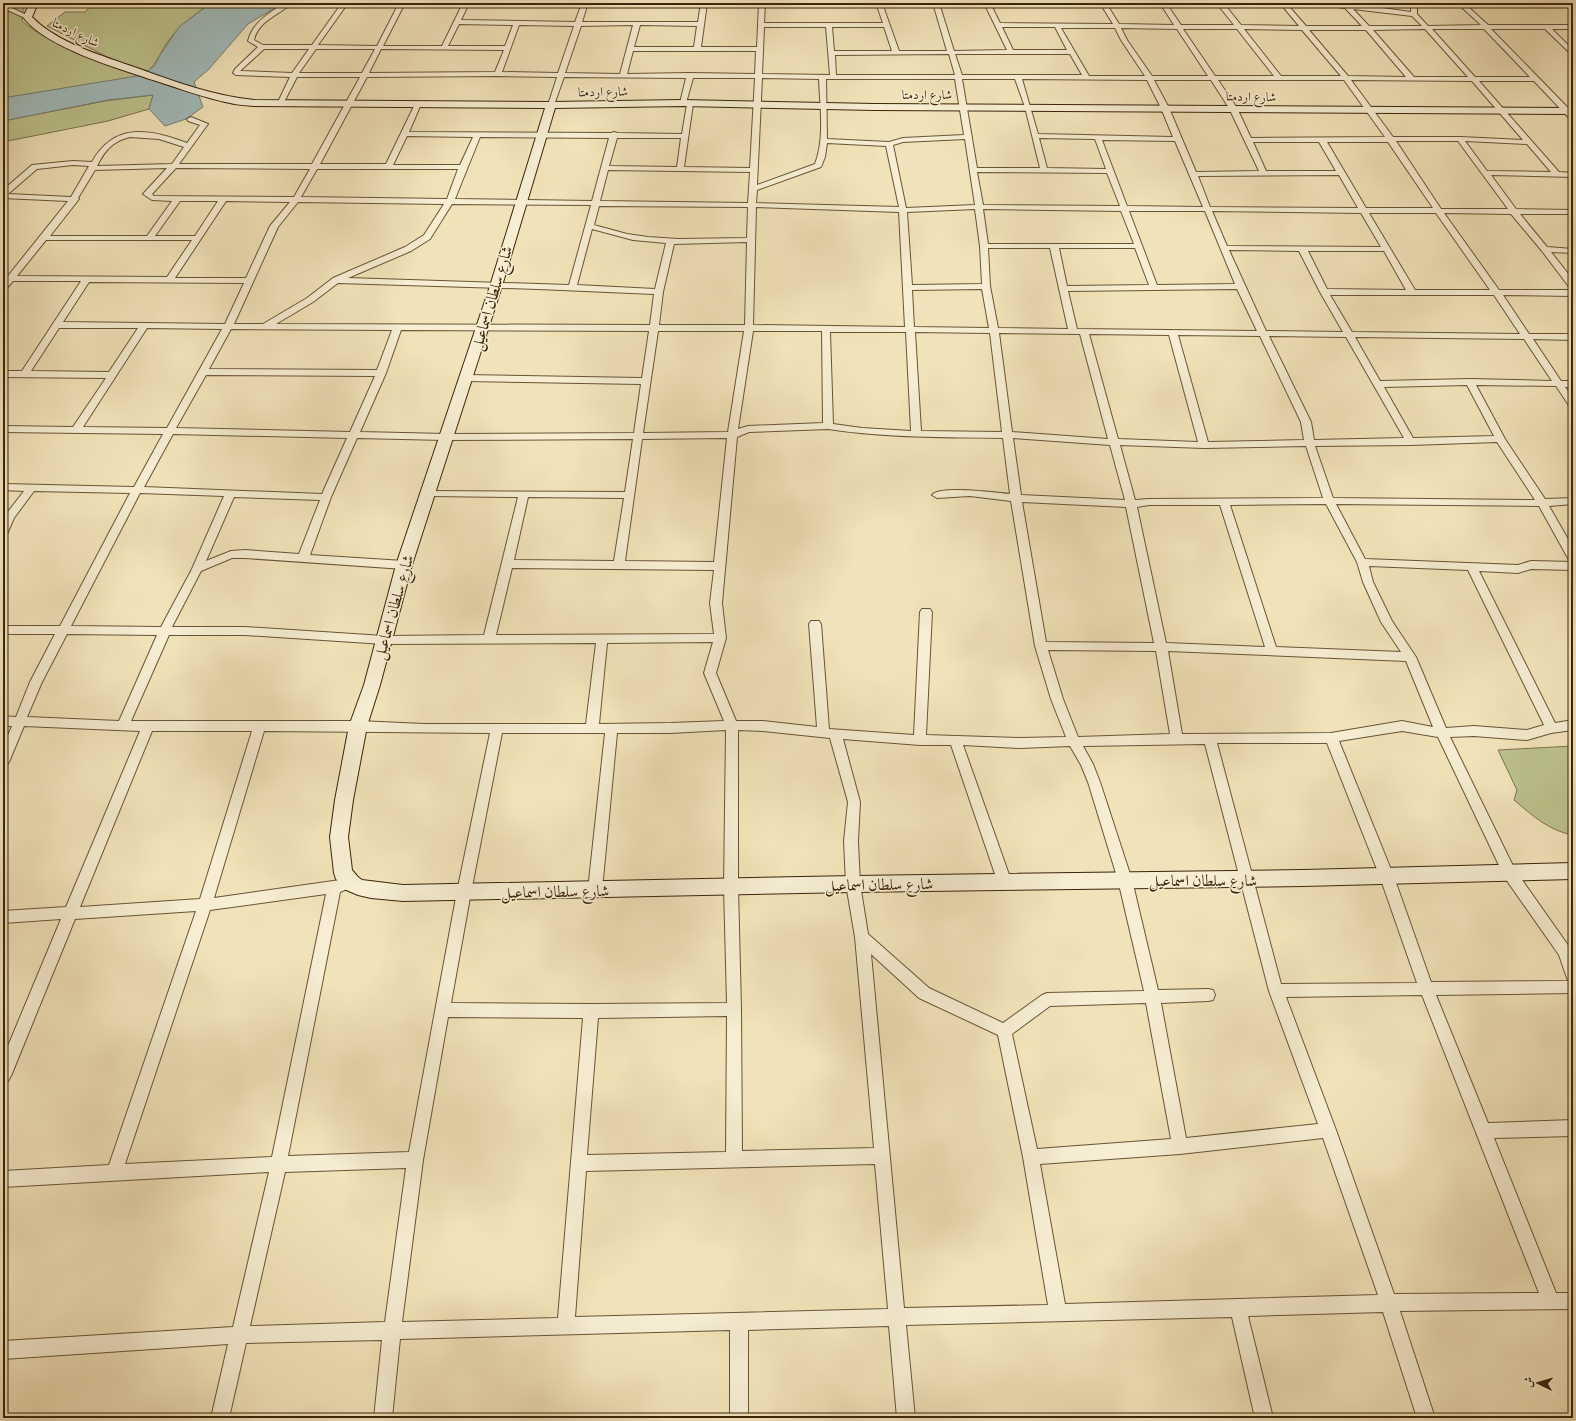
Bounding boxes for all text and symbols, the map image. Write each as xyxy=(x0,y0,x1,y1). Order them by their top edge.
street label: شارع اردمتا xyxy=(48,15,102,54)
street label: شارع اردمتا xyxy=(578,84,628,103)
street label: شارع اردمتا xyxy=(902,87,952,106)
street label: شارع اردمتا xyxy=(1226,89,1276,108)
street label: شارع سلطان اسماعيل xyxy=(467,244,520,354)
street label: شارع سلطان اسماعيل xyxy=(369,552,421,663)
street label: شارع سلطان اسماعيل xyxy=(1149,871,1257,894)
street label: شارع سلطان اسماعيل xyxy=(825,874,933,899)
street label: شارع سلطان اسماعيل xyxy=(501,881,609,906)
north arrow xyxy=(1518,1363,1558,1403)
text: ش xyxy=(1522,1376,1536,1388)

